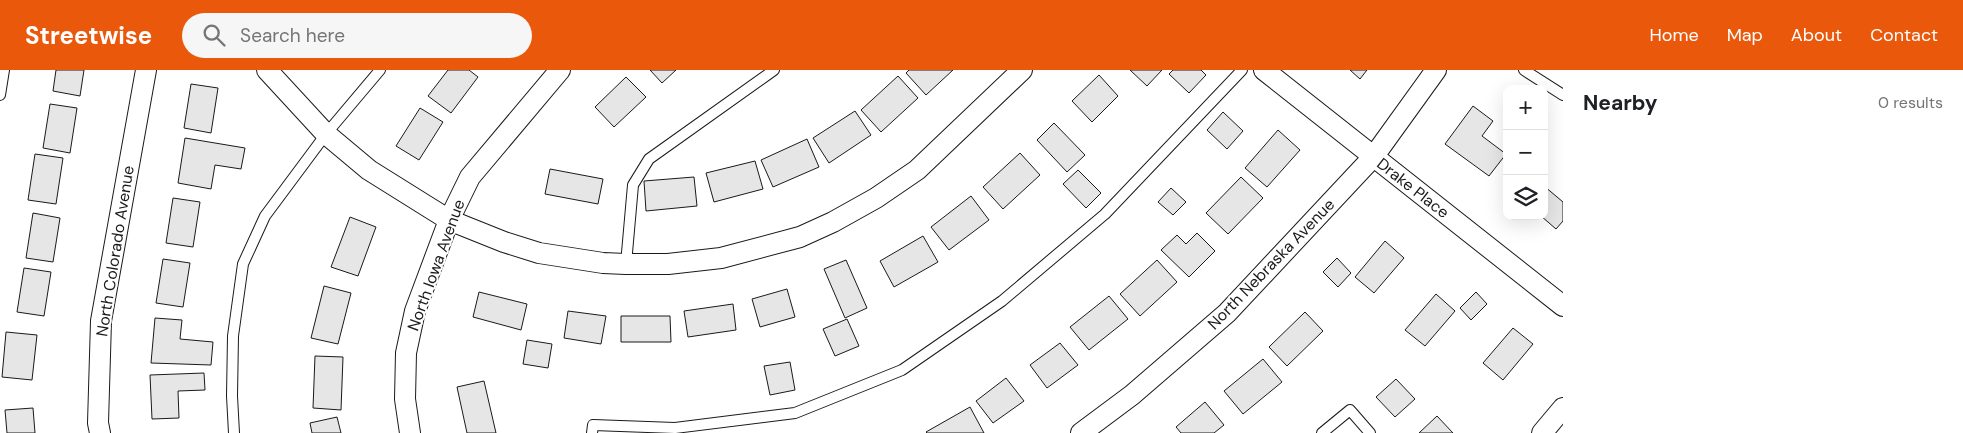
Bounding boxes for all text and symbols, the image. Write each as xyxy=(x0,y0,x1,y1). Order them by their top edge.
search box xyxy=(182,13,532,58)
text: Streetwise xyxy=(25,20,152,51)
icon: search xyxy=(200,21,228,49)
text: Search here xyxy=(240,23,345,48)
text: Home xyxy=(1649,23,1699,47)
text: Map xyxy=(1727,23,1763,47)
text: About xyxy=(1791,23,1842,47)
text: Contact xyxy=(1870,23,1938,47)
map controls xyxy=(1503,85,1548,220)
button: + xyxy=(1503,85,1548,130)
text: Nearby xyxy=(1583,89,1657,117)
text: 0 results xyxy=(1878,92,1943,113)
button: − xyxy=(1503,130,1548,175)
street label: Drake Place xyxy=(1373,153,1453,223)
street label: North Colorado Avenue xyxy=(91,164,139,338)
button: layers xyxy=(1503,175,1548,220)
street label: North Nebraska Avenue xyxy=(1203,194,1339,334)
street label: North Iowa Avenue xyxy=(402,196,470,334)

